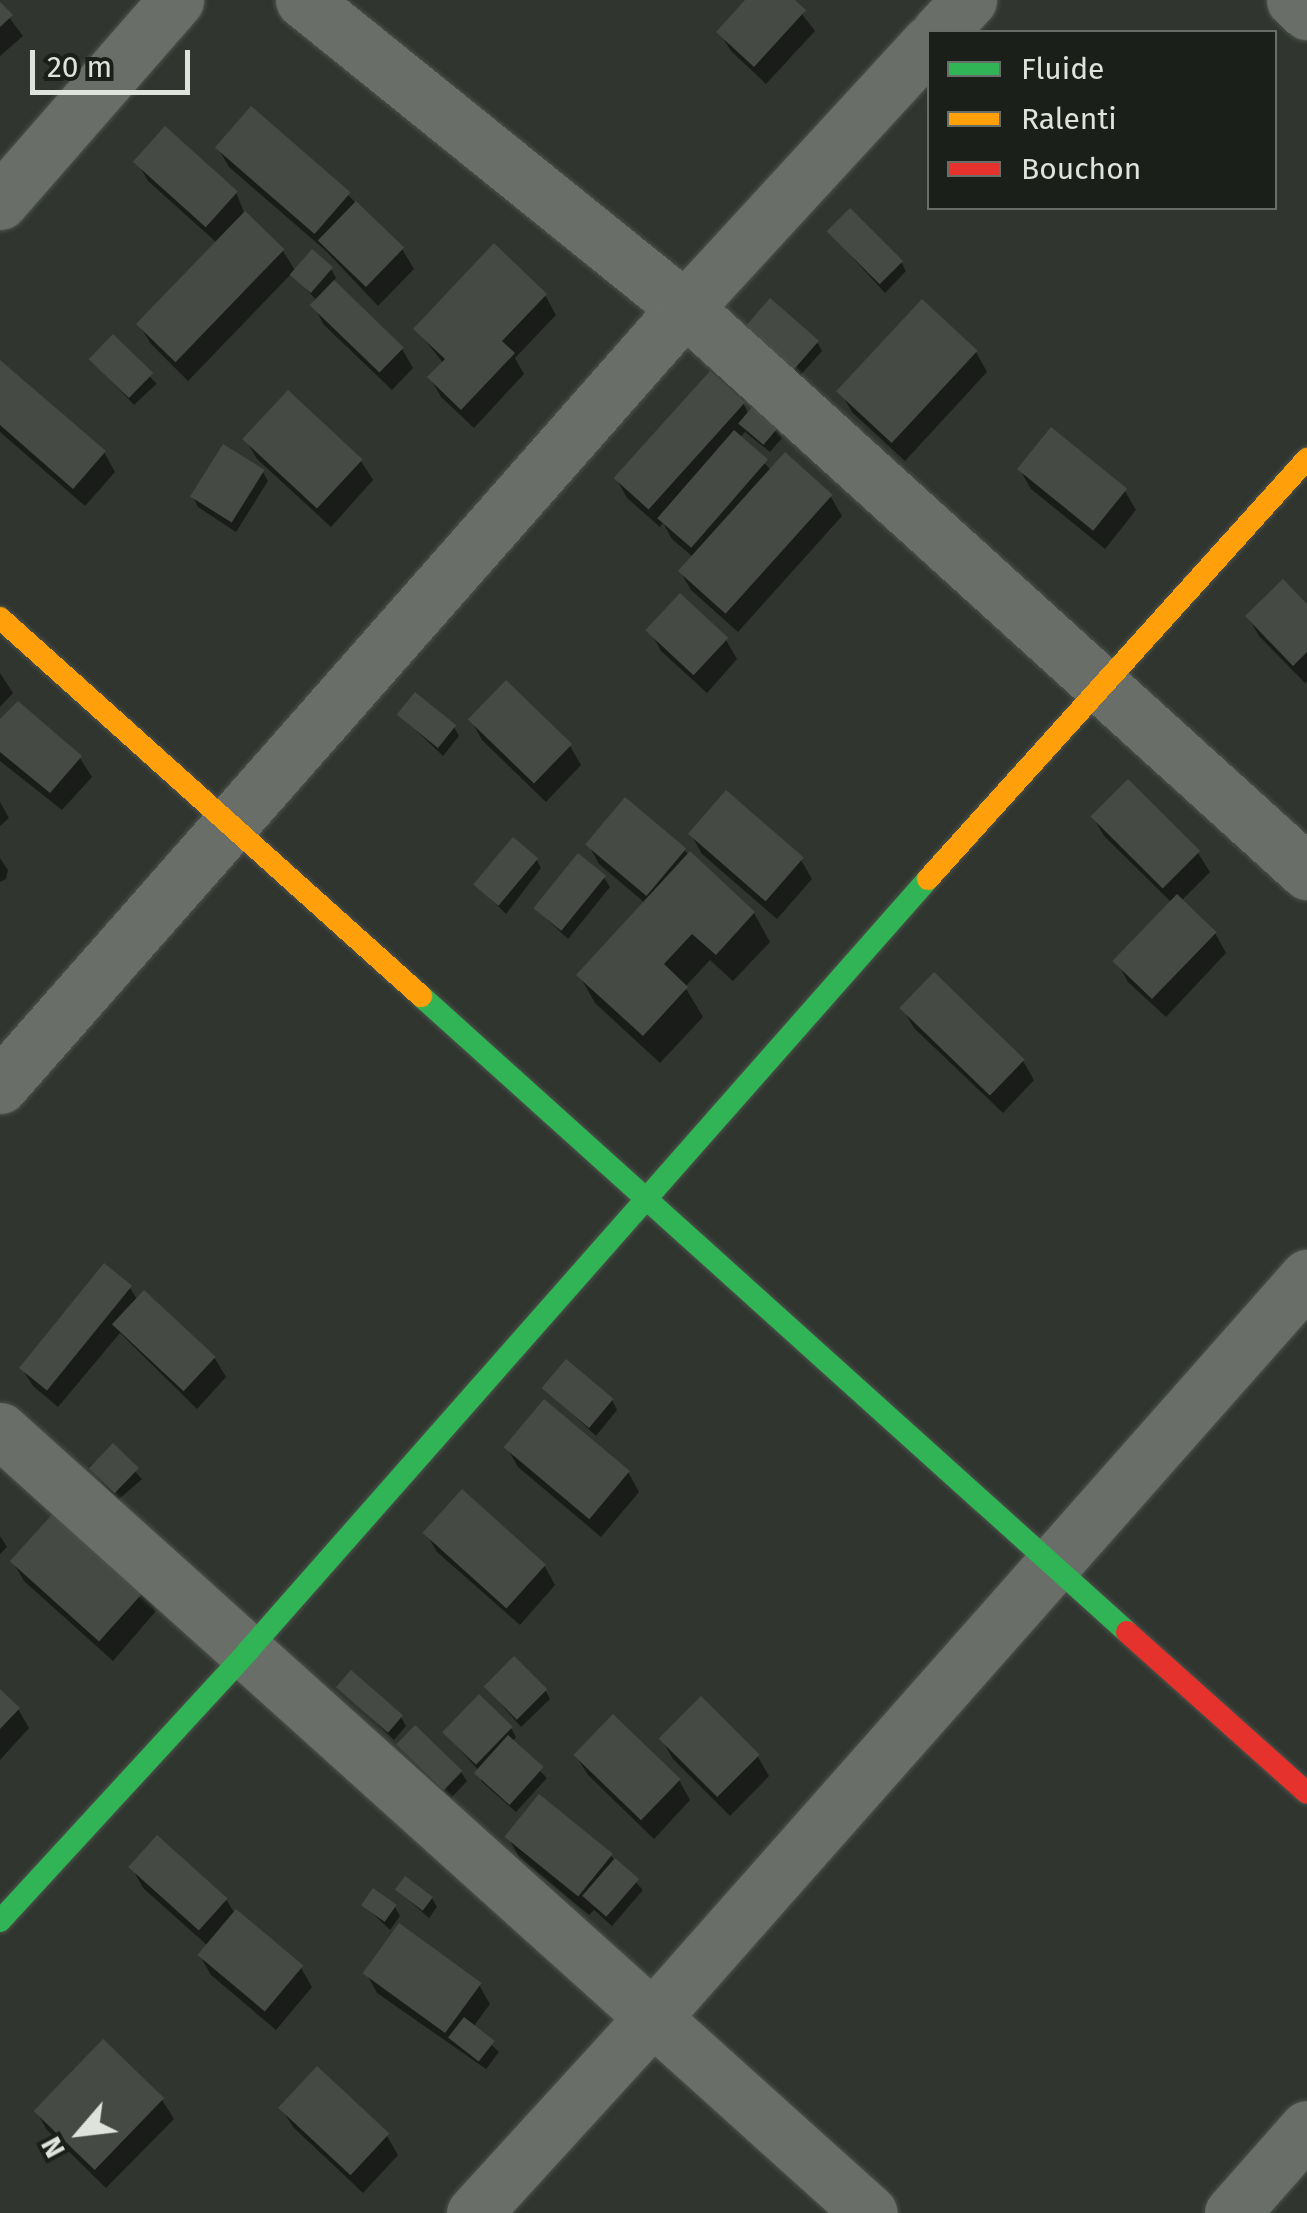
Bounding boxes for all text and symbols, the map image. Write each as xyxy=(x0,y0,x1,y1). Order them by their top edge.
scale bar xyxy=(35,30,195,92)
legend xyxy=(927,30,1277,210)
text: 20 m xyxy=(47,49,112,85)
text: Fluide xyxy=(1021,51,1104,87)
text: Ralenti xyxy=(1021,101,1117,137)
text: Bouchon xyxy=(1021,151,1141,187)
north arrow xyxy=(30,2083,130,2183)
text: N xyxy=(34,2131,72,2163)

